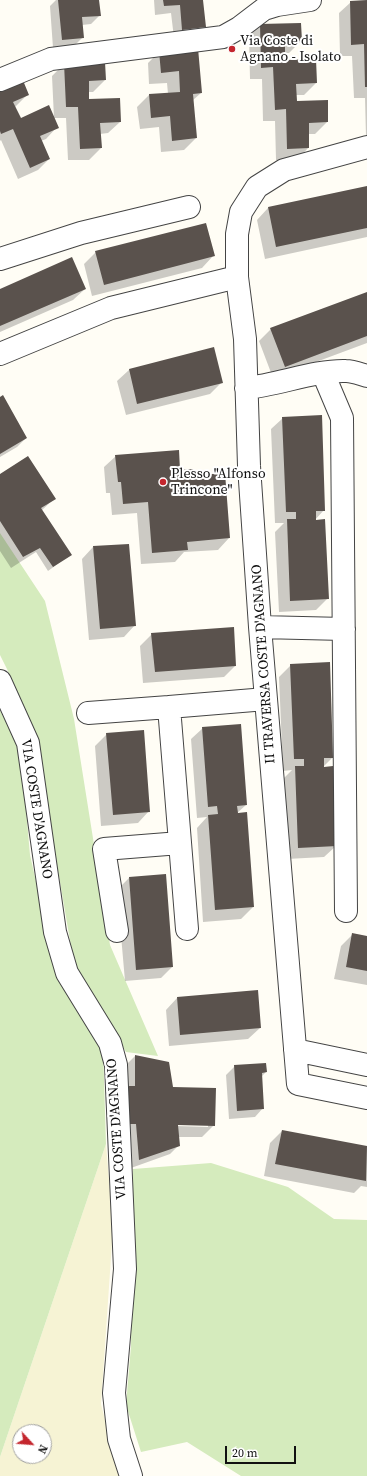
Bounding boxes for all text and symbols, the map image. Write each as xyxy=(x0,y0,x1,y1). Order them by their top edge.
place label: Via Coste di Agnano - Isolato xyxy=(240,33,341,66)
marker: Via Coste di Agnano - Isolato xyxy=(227,44,237,54)
place label: Plesso "Alfonso Trincone" xyxy=(171,466,266,498)
marker: Plesso "Alfonso Trincone" xyxy=(158,477,168,487)
street label: II TRAVERSA COSTE D'AGNANO xyxy=(249,564,279,764)
street label: VIA COSTE D'AGNANO xyxy=(17,738,55,880)
street label: VIA COSTE D'AGNANO xyxy=(104,1058,130,1200)
north arrow xyxy=(12,1424,52,1464)
scale bar xyxy=(227,1438,298,1464)
text: N xyxy=(34,1442,51,1456)
text: 20 m xyxy=(232,1445,258,1461)

